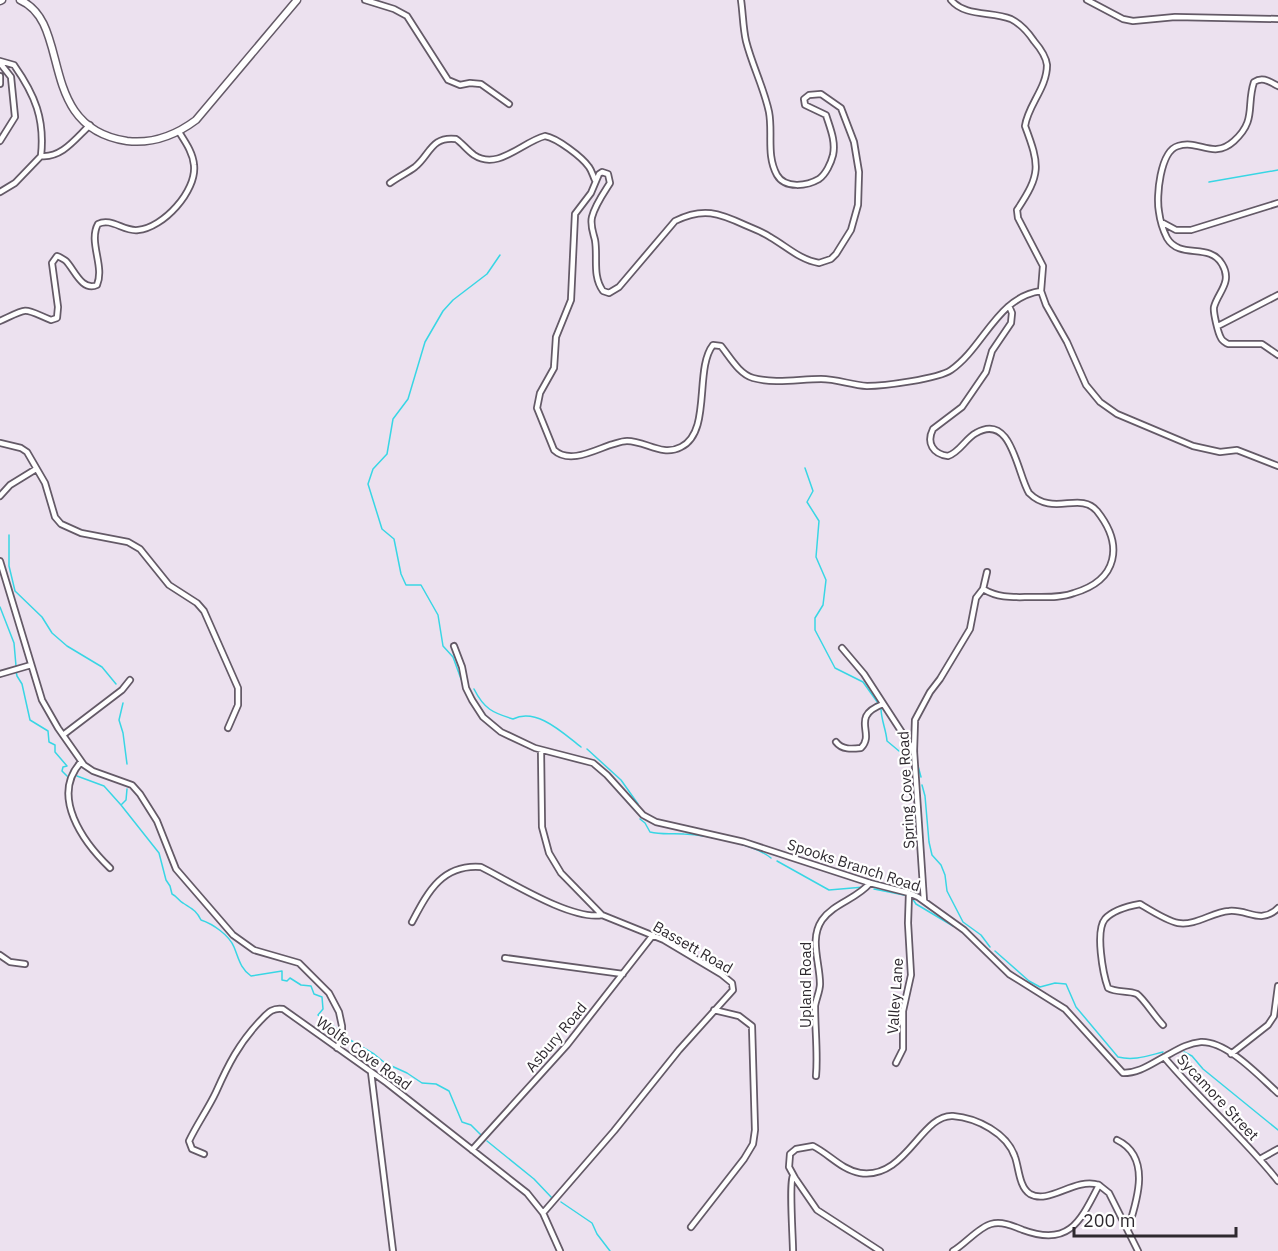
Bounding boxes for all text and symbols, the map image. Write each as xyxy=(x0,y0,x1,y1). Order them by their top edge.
street label: Spring Cove Road xyxy=(893,731,919,849)
street label: Spooks Branch Road xyxy=(785,835,923,895)
street label: Bassett Road xyxy=(650,917,736,977)
street label: Upland Road xyxy=(796,942,815,1028)
street label: Valley Lane xyxy=(883,957,907,1035)
street label: Asbury Road xyxy=(521,998,591,1076)
street label: Wolfe Cove Road xyxy=(313,1012,415,1094)
street label: Sycamore Street xyxy=(1173,1050,1263,1144)
scale bar xyxy=(1074,1200,1236,1238)
text: 200 m xyxy=(1083,1209,1135,1232)

